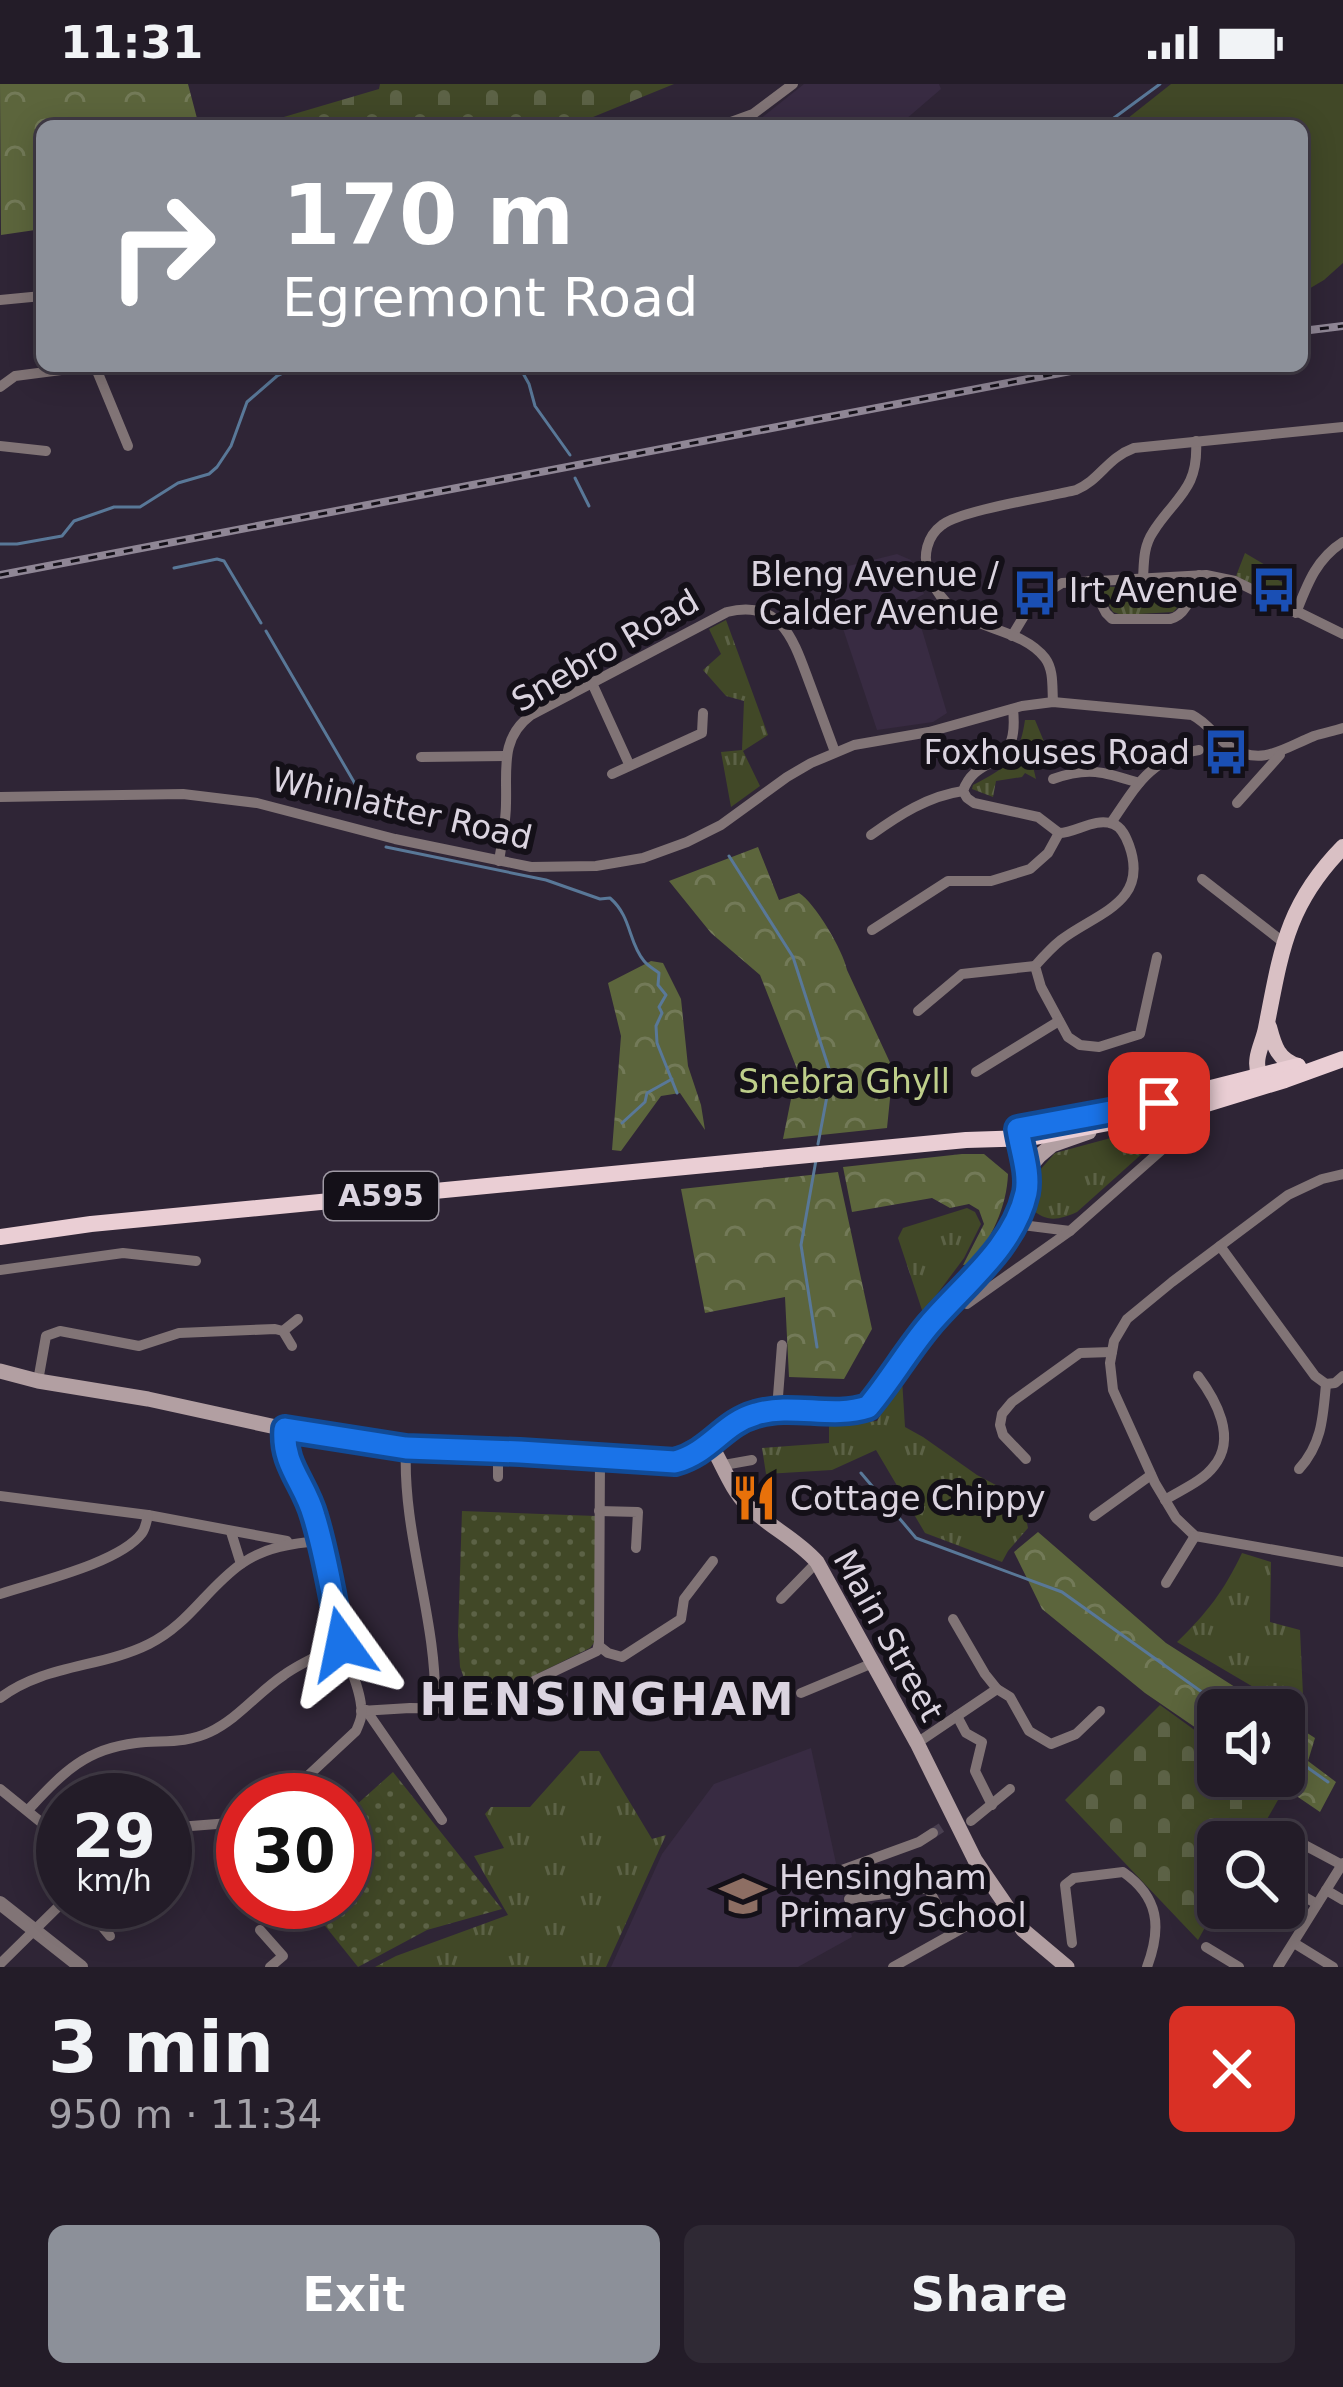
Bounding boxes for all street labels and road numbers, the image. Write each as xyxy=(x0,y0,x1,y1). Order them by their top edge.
street label: Snebro Road xyxy=(505,581,706,720)
street label: Whinlatter Road xyxy=(268,760,536,857)
road number: A595 xyxy=(324,1172,438,1220)
street label: Main Street xyxy=(826,1543,952,1728)

